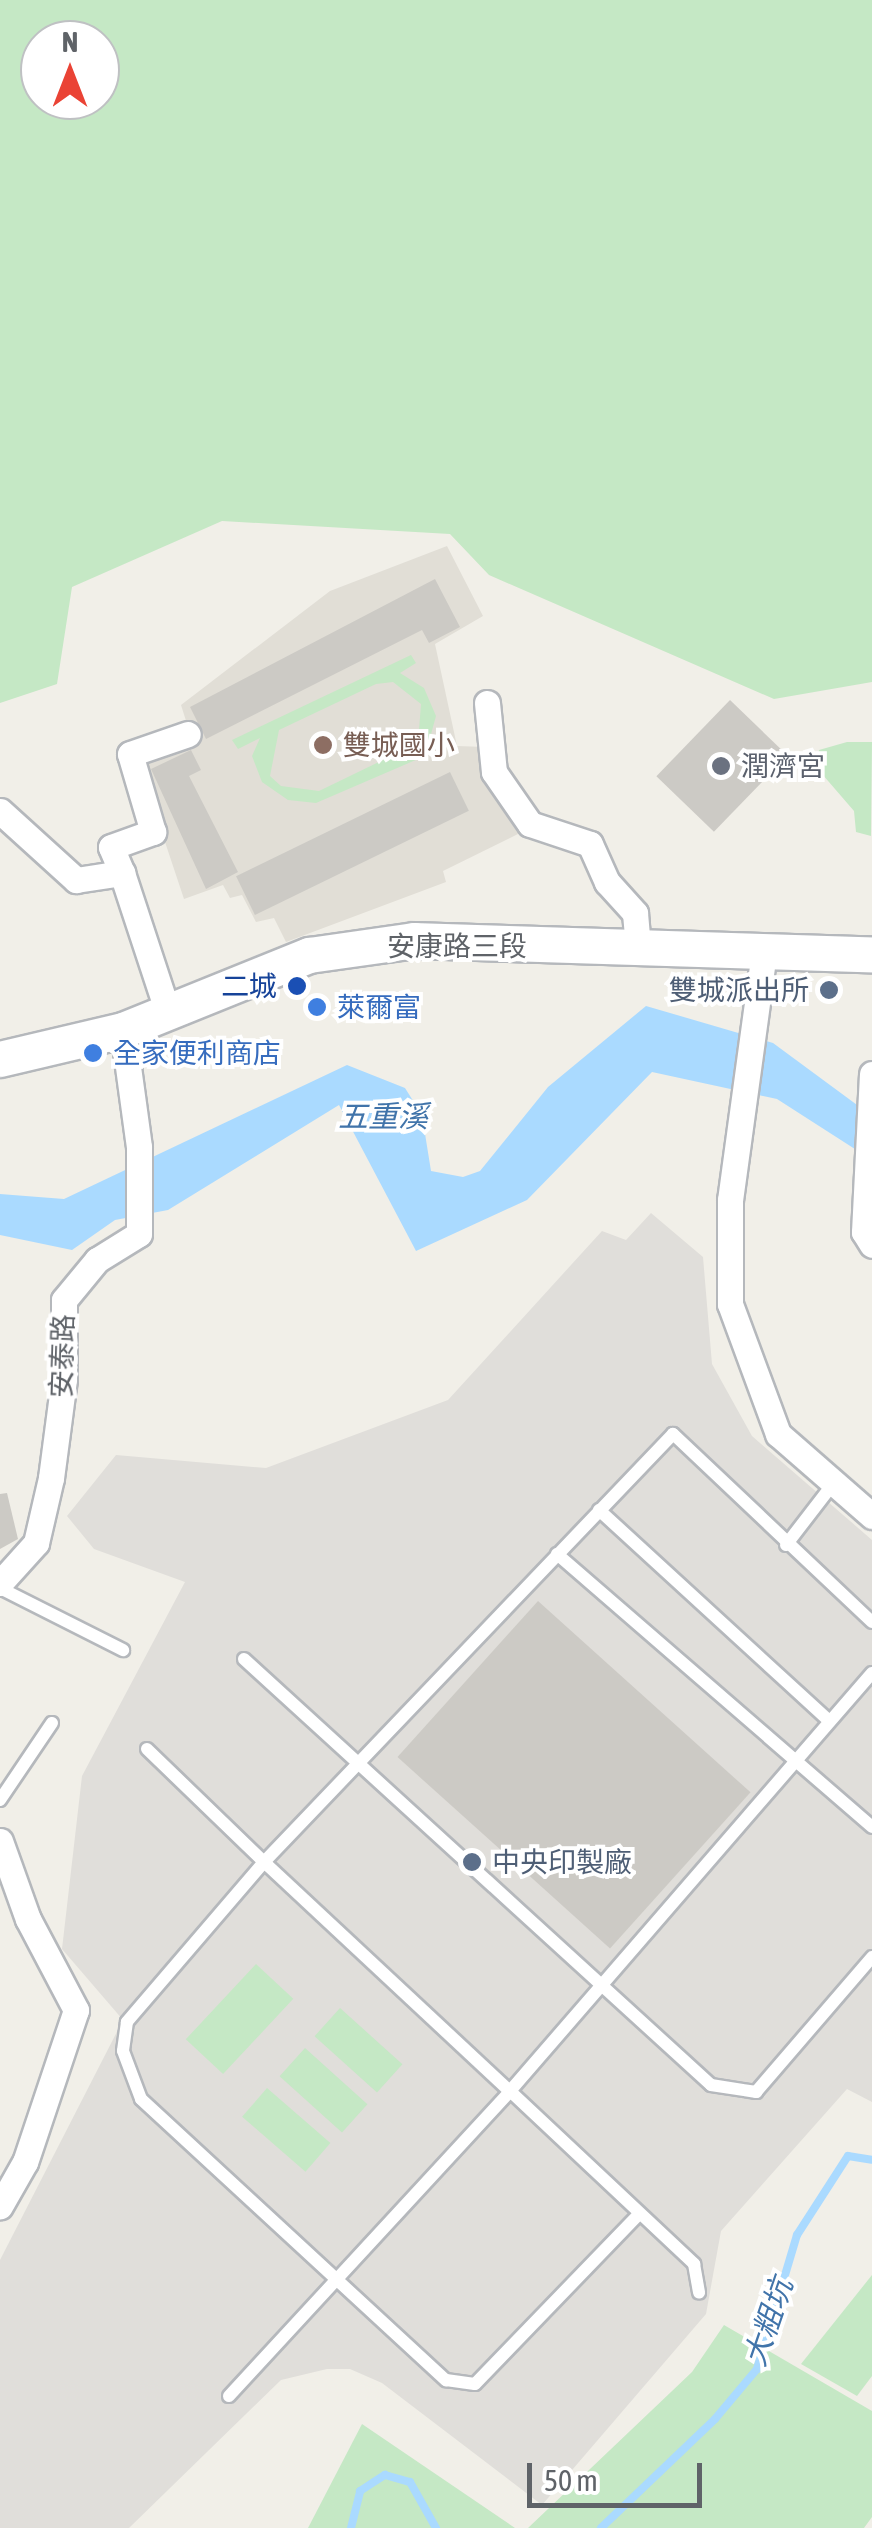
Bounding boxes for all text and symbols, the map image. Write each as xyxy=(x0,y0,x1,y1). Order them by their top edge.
north arrow xyxy=(20,20,120,120)
text: N xyxy=(62,26,78,58)
place label: 雙城國小 xyxy=(343,728,455,762)
marker: 雙城國小 xyxy=(312,734,334,756)
place label: 潤濟宮 xyxy=(741,749,825,783)
marker: 潤濟宮 xyxy=(710,755,732,777)
street label: 安康路三段 xyxy=(387,929,527,963)
place label: 二城 xyxy=(221,969,277,1003)
place label: 雙城派出所 xyxy=(669,973,809,1007)
marker: 二城 xyxy=(286,975,308,997)
marker: 雙城派出所 xyxy=(818,979,840,1001)
place label: 萊爾富 xyxy=(337,990,421,1024)
marker: 萊爾富 xyxy=(306,996,328,1018)
place label: 全家便利商店 xyxy=(113,1036,281,1070)
marker: 全家便利商店 xyxy=(82,1042,104,1064)
water label: 五重溪 xyxy=(338,1098,428,1134)
street label: 安泰路 xyxy=(44,1313,80,1399)
place label: 中央印製廠 xyxy=(492,1845,632,1879)
marker: 中央印製廠 xyxy=(461,1851,483,1873)
water label: 大粗坑 xyxy=(736,2274,800,2370)
scale bar xyxy=(532,2443,707,2505)
text: 50 m xyxy=(544,2463,598,2497)

